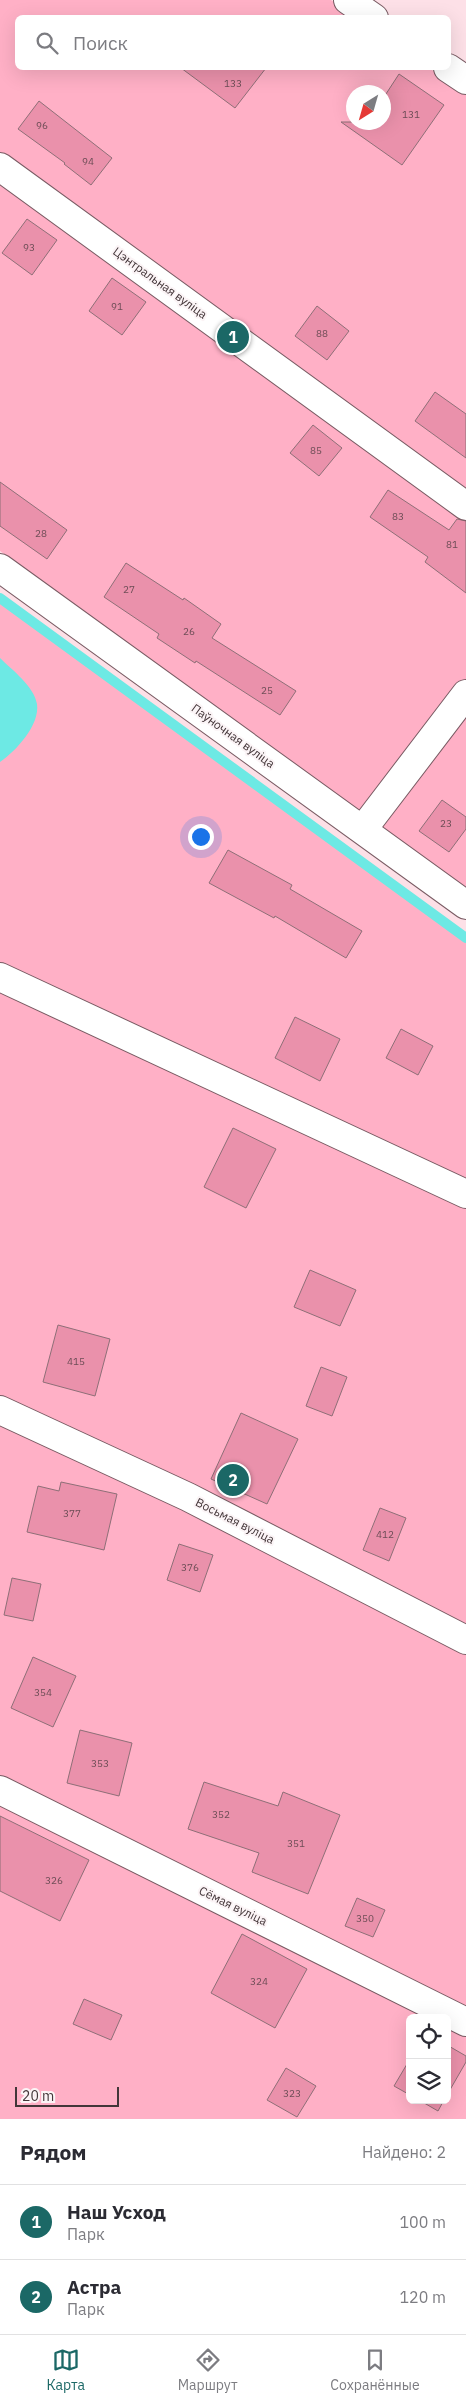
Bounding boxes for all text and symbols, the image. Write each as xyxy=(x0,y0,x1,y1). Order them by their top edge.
search box xyxy=(15,15,451,70)
icon: search xyxy=(33,29,61,57)
text: Поиск xyxy=(73,31,128,55)
house number: 133 xyxy=(224,77,242,90)
north arrow xyxy=(346,85,391,130)
house number: 131 xyxy=(402,108,420,121)
house number: 96 xyxy=(36,119,48,132)
house number: 94 xyxy=(82,155,94,168)
house number: 93 xyxy=(23,241,35,254)
street label: Цэнтральная вуліца xyxy=(110,243,211,322)
house number: 91 xyxy=(111,300,123,313)
pin: 1 xyxy=(217,318,249,356)
house number: 88 xyxy=(316,327,328,340)
house number: 85 xyxy=(310,444,322,457)
house number: 83 xyxy=(392,510,404,523)
house number: 28 xyxy=(35,527,47,540)
house number: 81 xyxy=(446,538,458,551)
house number: 27 xyxy=(123,583,135,596)
house number: 26 xyxy=(183,625,195,638)
house number: 25 xyxy=(261,684,273,697)
street label: Паўночная вуліца xyxy=(189,700,278,771)
house number: 23 xyxy=(440,817,452,830)
your location xyxy=(188,824,214,850)
house number: 415 xyxy=(67,1355,85,1368)
pin: 2 xyxy=(217,1461,249,1499)
street label: Восьмая вуліца xyxy=(193,1494,278,1547)
house number: 377 xyxy=(63,1507,81,1520)
house number: 412 xyxy=(376,1528,394,1541)
house number: 376 xyxy=(181,1561,199,1574)
house number: 354 xyxy=(34,1686,52,1699)
house number: 353 xyxy=(91,1757,109,1770)
house number: 352 xyxy=(212,1808,230,1821)
house number: 351 xyxy=(287,1837,305,1850)
house number: 326 xyxy=(45,1874,63,1887)
street label: Сёмая вуліца xyxy=(197,1883,270,1929)
house number: 350 xyxy=(356,1912,374,1925)
house number: 324 xyxy=(250,1975,268,1988)
map controls xyxy=(406,2014,451,2104)
button: locate xyxy=(406,2014,451,2059)
button: layers xyxy=(406,2059,451,2104)
scale bar xyxy=(15,2084,119,2107)
text: 20 m xyxy=(22,2087,54,2105)
house number: 323 xyxy=(283,2087,301,2100)
text: Рядом xyxy=(20,2138,87,2166)
text: Найдено: 2 xyxy=(362,2142,446,2162)
text: Наш Усход xyxy=(67,2200,166,2224)
text: 1 xyxy=(31,2212,41,2232)
text: 100 m xyxy=(399,2212,446,2232)
text: Парк xyxy=(67,2224,105,2244)
text: Астра xyxy=(67,2275,121,2299)
text: 2 xyxy=(31,2287,41,2307)
text: 120 m xyxy=(399,2287,446,2307)
text: Парк xyxy=(67,2299,105,2319)
tab: Карта xyxy=(46,2346,85,2394)
tab: Маршрут xyxy=(178,2346,238,2394)
tab: Сохранённые xyxy=(330,2346,420,2394)

